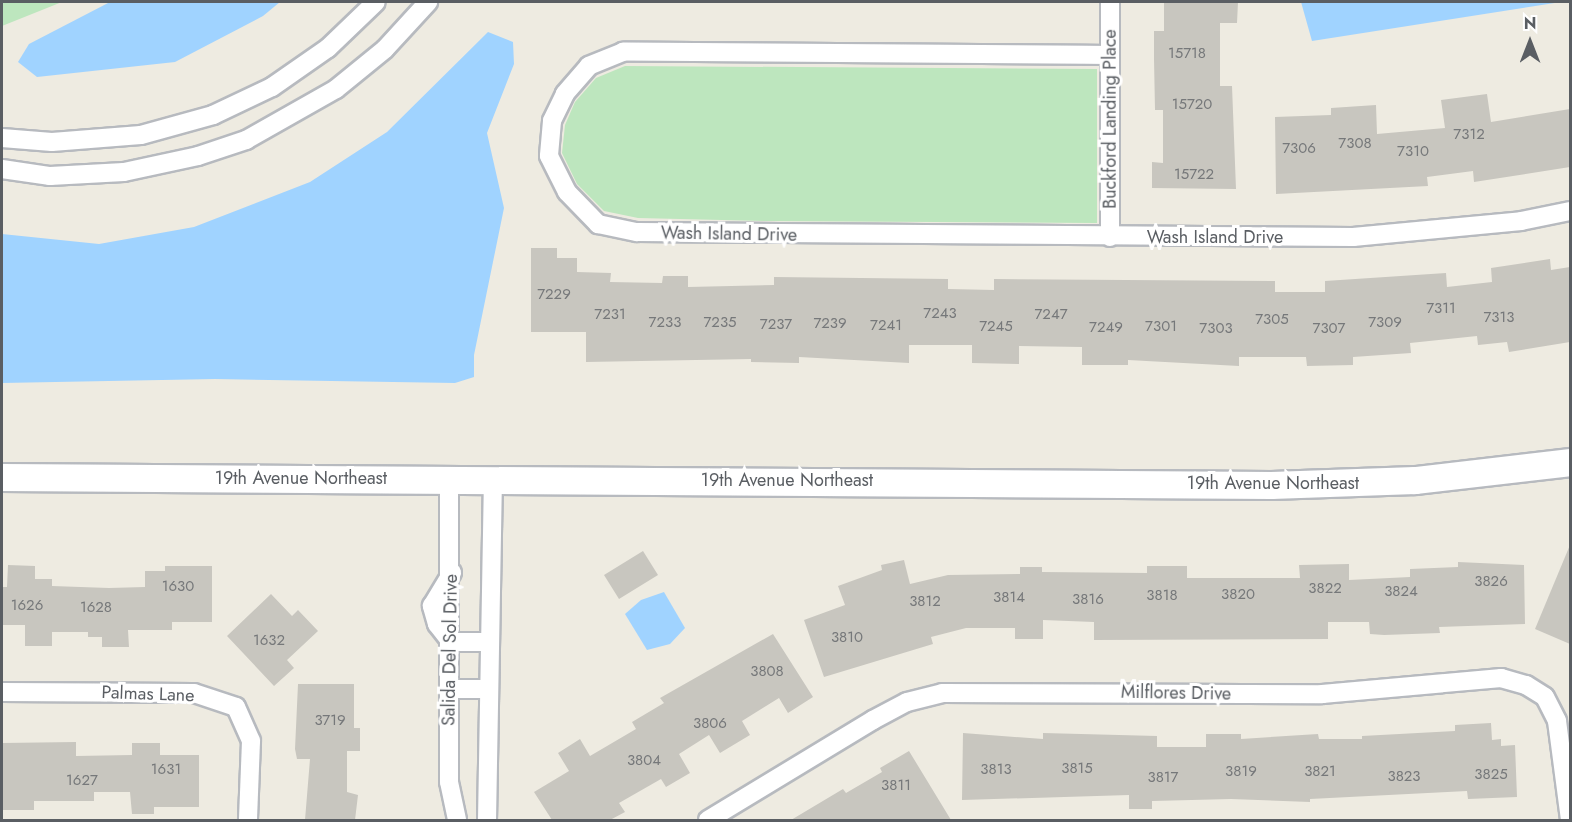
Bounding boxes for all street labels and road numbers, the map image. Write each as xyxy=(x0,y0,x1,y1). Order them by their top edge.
street label: Buckford Landing Place xyxy=(1099,29,1121,209)
street label: Wash Island Drive xyxy=(661,222,797,246)
street label: Wash Island Drive xyxy=(1147,226,1283,248)
street label: 19th Avenue Northeast xyxy=(215,467,387,489)
street label: 19th Avenue Northeast xyxy=(701,469,873,491)
street label: 19th Avenue Northeast xyxy=(1187,472,1359,494)
street label: Salida Del Sol Drive xyxy=(438,574,462,726)
street label: Milflores Drive xyxy=(1121,681,1231,705)
street label: Palmas Lane xyxy=(101,682,195,706)

